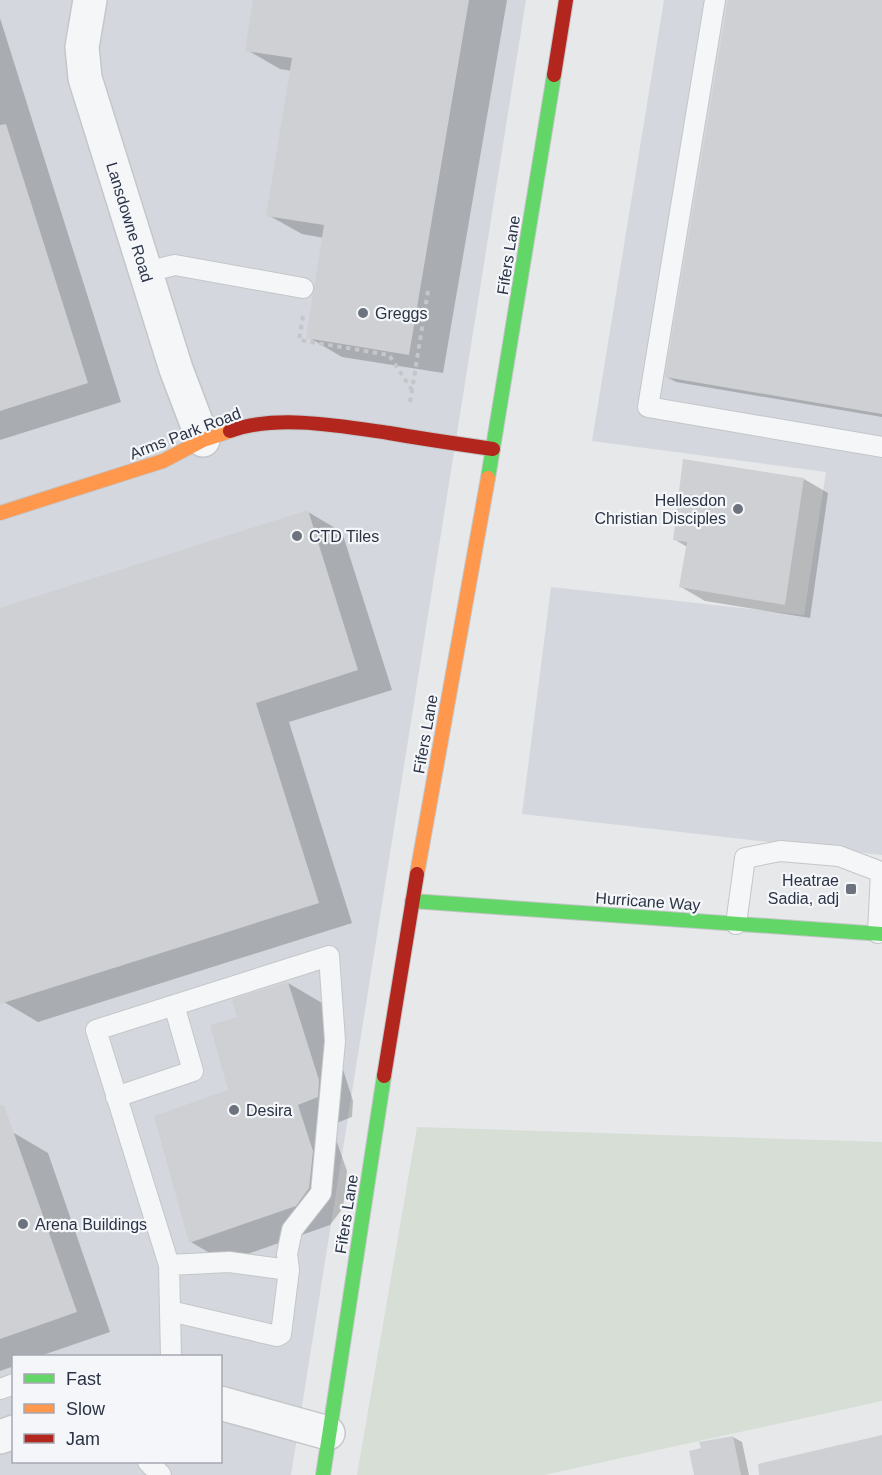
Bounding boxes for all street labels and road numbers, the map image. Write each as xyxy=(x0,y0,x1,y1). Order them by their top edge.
street label: Lansdowne Road xyxy=(103,160,156,284)
street label: Fifers Lane xyxy=(494,214,523,296)
street label: Arms Park Road xyxy=(127,404,243,462)
street label: Fifers Lane xyxy=(410,693,441,775)
street label: Hurricane Way xyxy=(595,889,701,914)
street label: Fifers Lane xyxy=(332,1173,361,1255)

